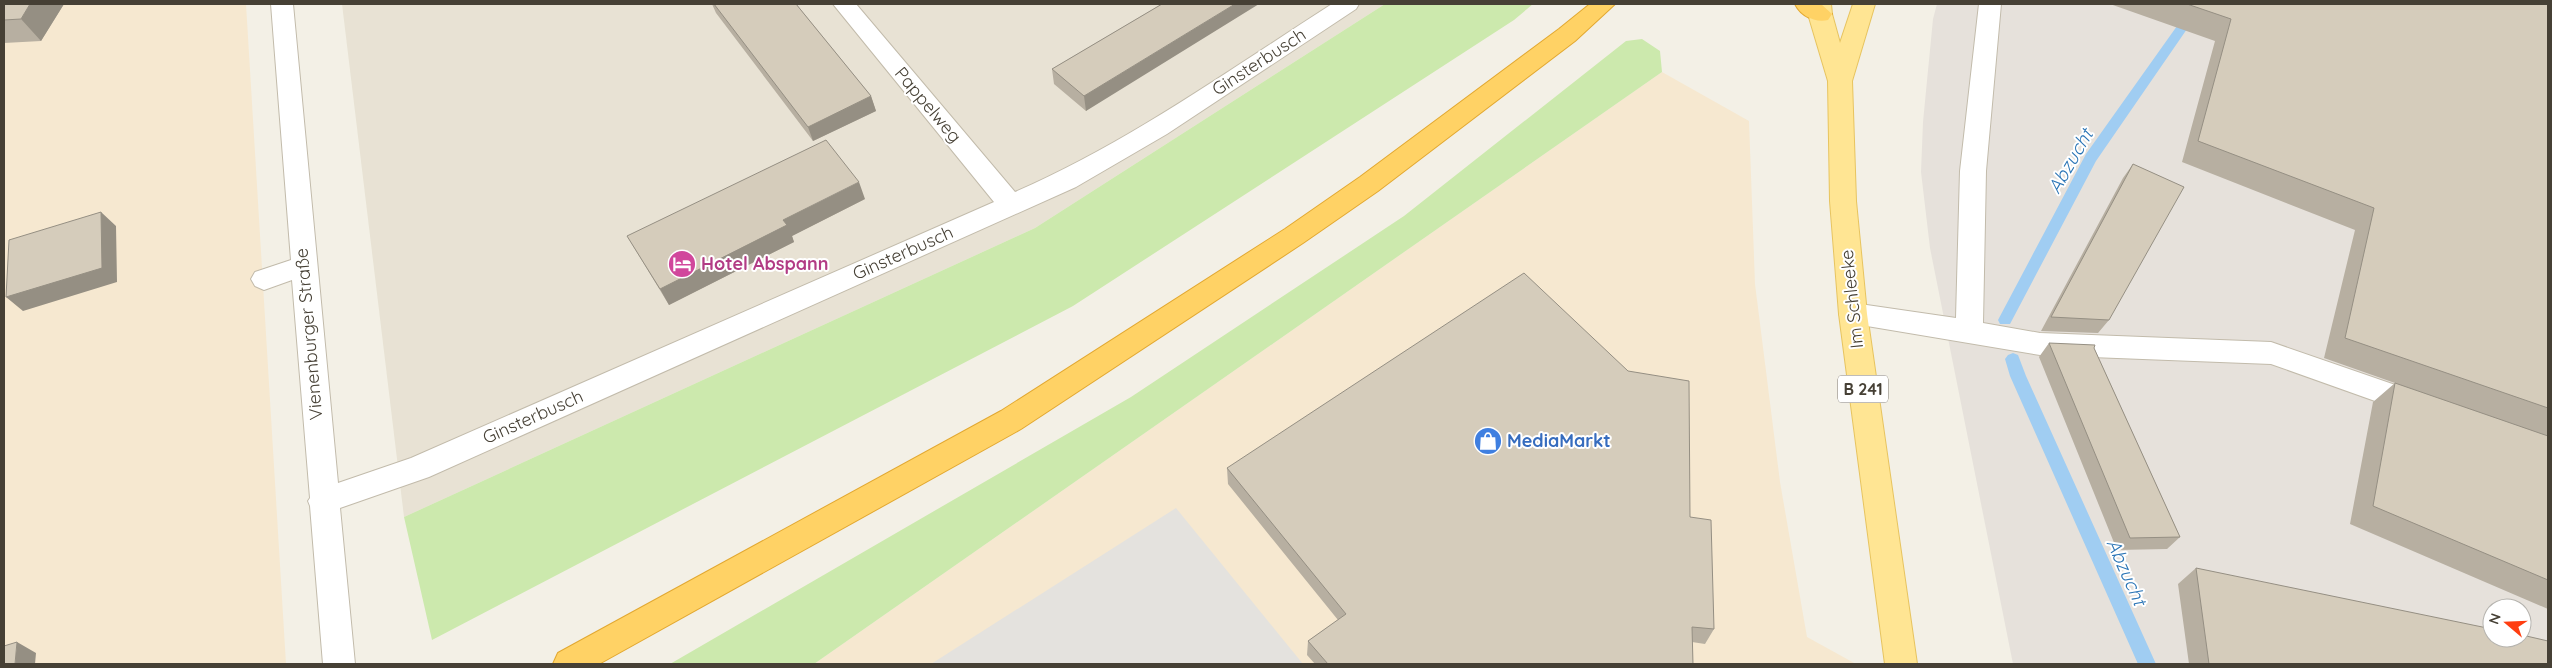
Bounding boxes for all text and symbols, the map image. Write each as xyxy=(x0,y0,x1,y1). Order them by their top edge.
street label: Ginsterbusch xyxy=(1207,23,1310,100)
street label: Pappelweg xyxy=(890,62,967,147)
water label: Abzucht xyxy=(2042,122,2099,198)
street label: Ginsterbusch xyxy=(849,220,957,285)
street label: Vienenburger Straße xyxy=(290,247,327,421)
hotel icon: Hotel Abspann xyxy=(667,249,697,279)
street label: Im Schleeke xyxy=(1835,249,1868,350)
place label: Hotel Abspann xyxy=(701,252,829,275)
road number: B 241 xyxy=(1838,376,1888,402)
street label: Ginsterbusch xyxy=(479,384,587,449)
shop icon: MediaMarkt xyxy=(1473,426,1503,456)
place label: MediaMarkt xyxy=(1507,429,1611,452)
water label: Abzucht xyxy=(2102,535,2153,611)
north arrow xyxy=(2482,598,2532,648)
text: N xyxy=(2485,611,2505,627)

